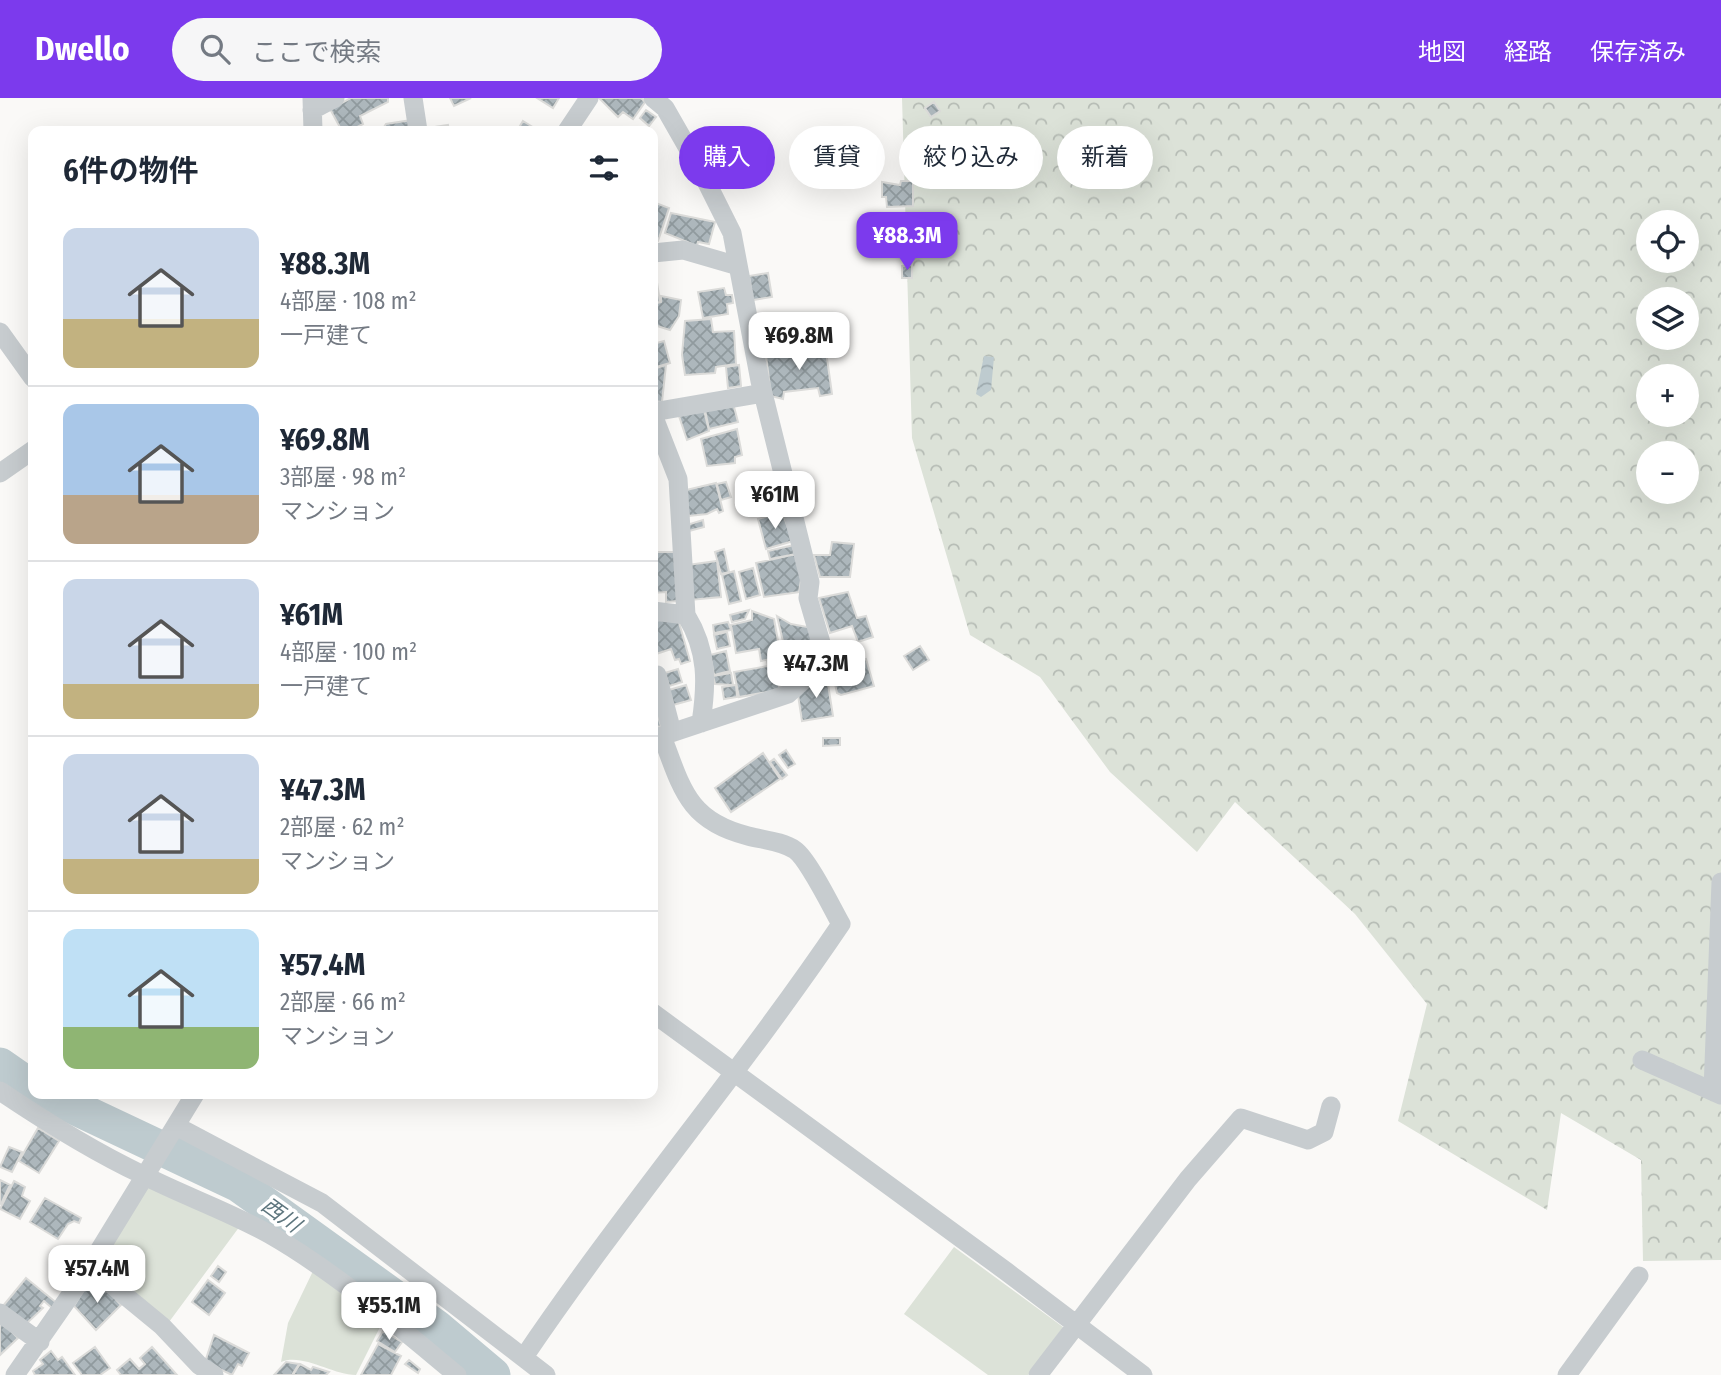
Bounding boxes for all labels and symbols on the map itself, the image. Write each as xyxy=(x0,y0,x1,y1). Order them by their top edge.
pin: ¥88.3M xyxy=(850,212,964,272)
pin: ¥69.8M xyxy=(742,313,856,372)
pin: ¥61M xyxy=(734,472,816,531)
pin: ¥47.3M xyxy=(759,640,873,700)
water label: 西川 xyxy=(256,1192,307,1239)
pin: ¥57.4M xyxy=(40,1246,154,1305)
pin: ¥55.1M xyxy=(332,1282,446,1342)

